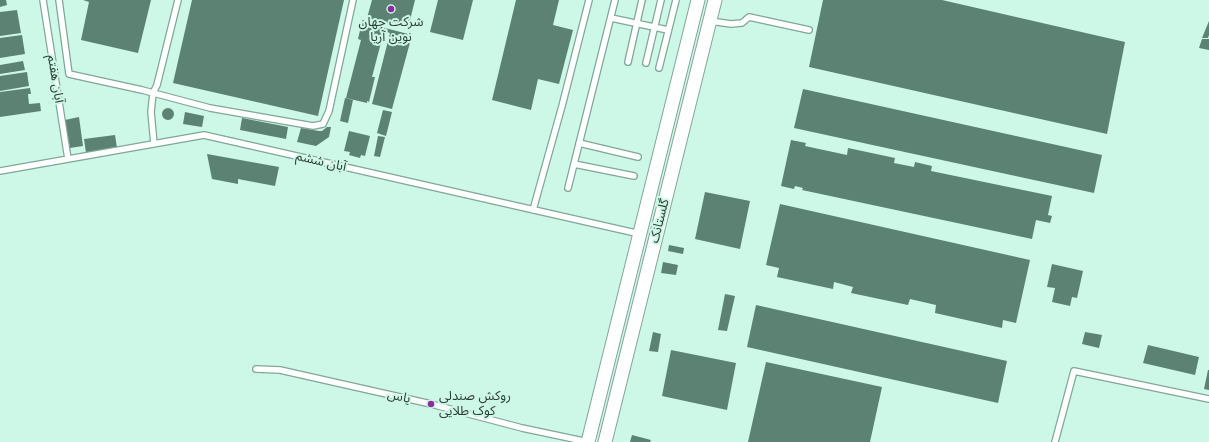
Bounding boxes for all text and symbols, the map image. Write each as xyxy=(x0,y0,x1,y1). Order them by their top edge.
marker: شرکت جهان نوین آریا xyxy=(386,4,396,14)
place label: شرکت جهان نوین آریا xyxy=(359,15,423,46)
street label: آبان هفتم xyxy=(43,54,67,104)
street label: آبان ششم xyxy=(294,149,348,175)
street label: گلستانک xyxy=(647,197,673,245)
street label: یاس xyxy=(386,387,412,407)
place label: روکش صندلی کوک طلایی xyxy=(439,389,511,420)
marker: روکش صندلی کوک طلایی xyxy=(426,399,436,409)

